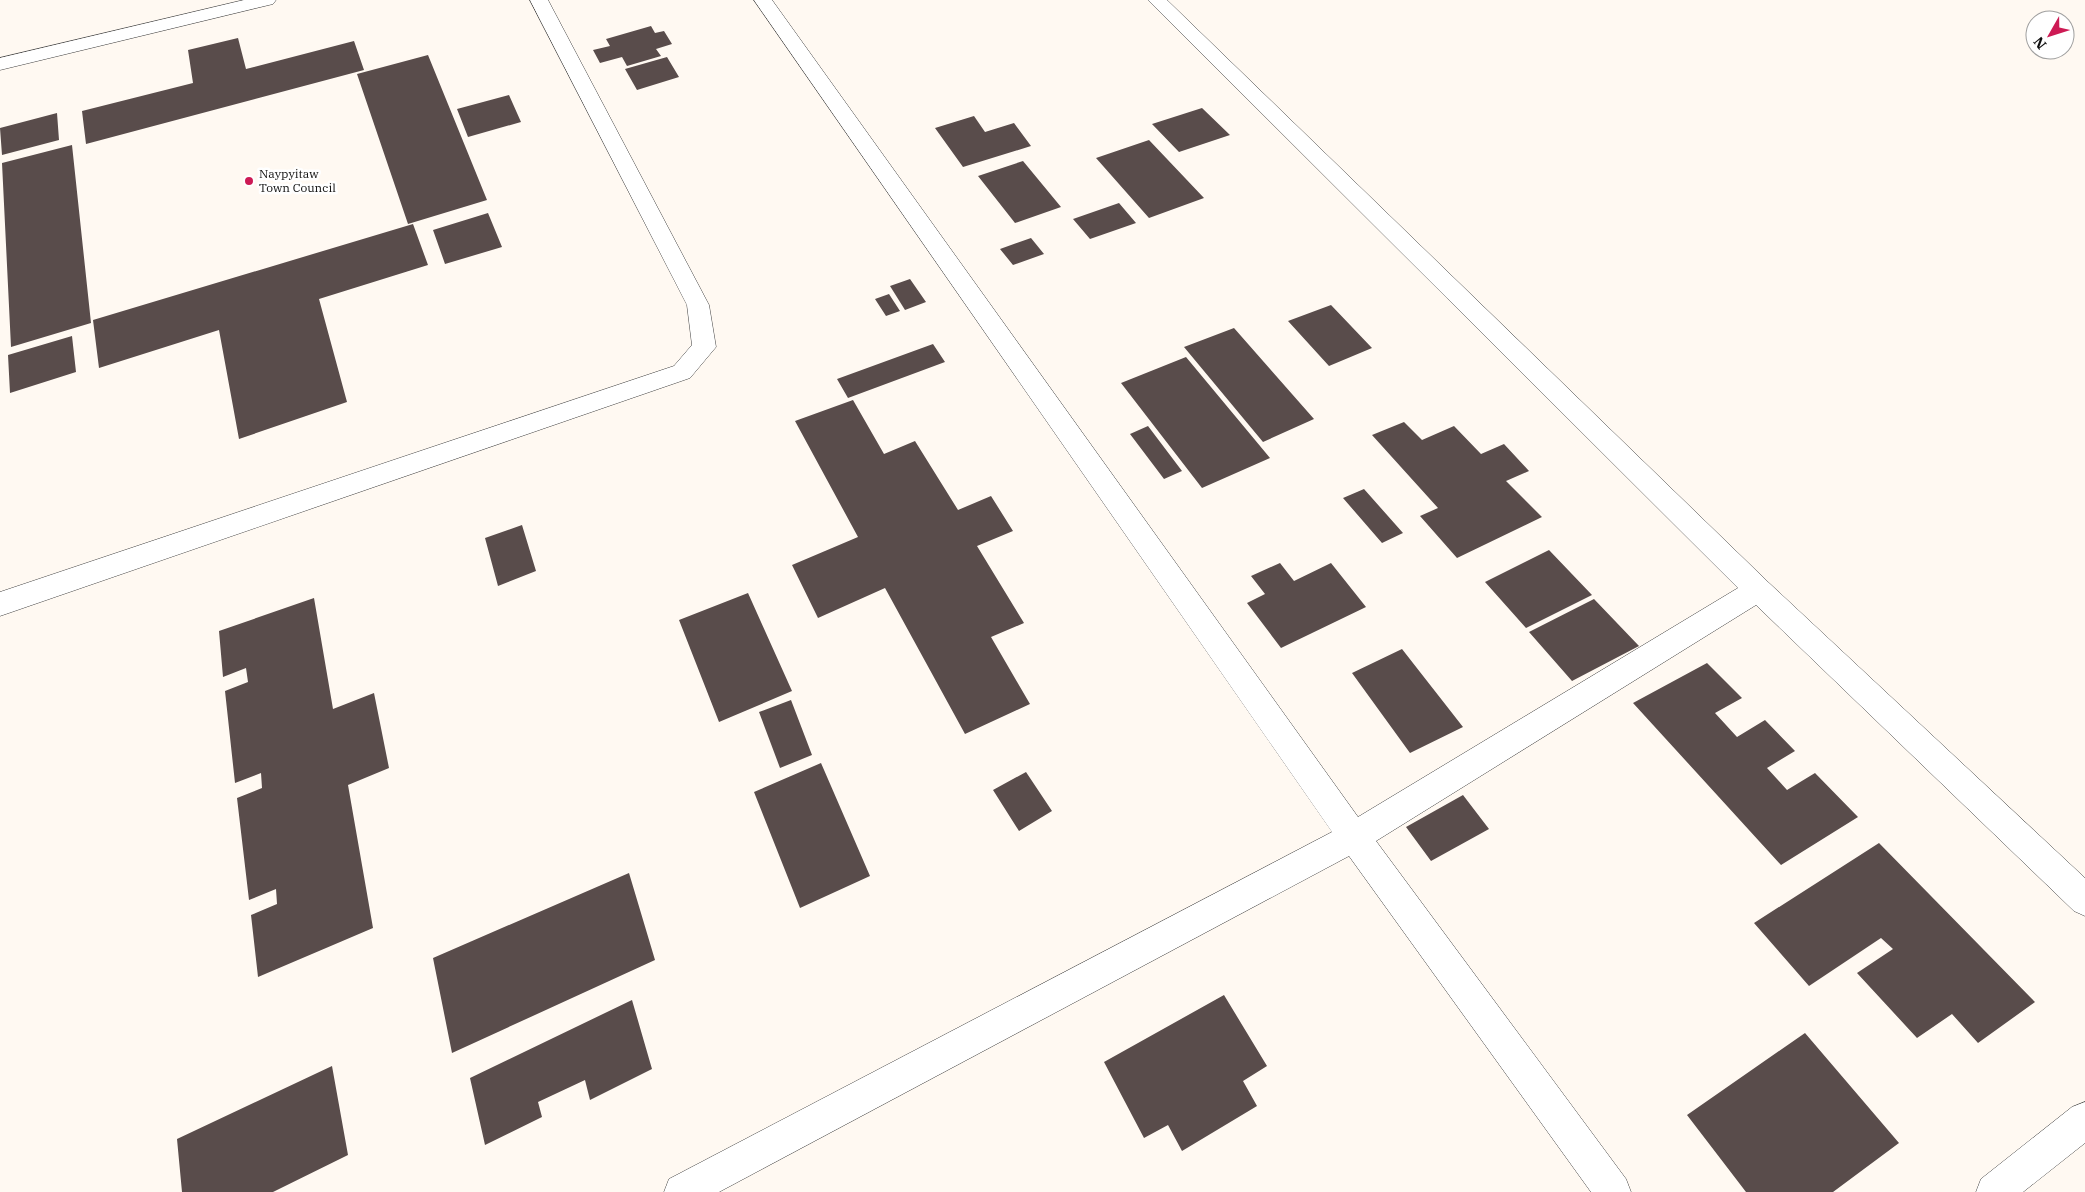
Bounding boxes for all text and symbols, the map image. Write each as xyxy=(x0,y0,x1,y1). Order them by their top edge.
north arrow xyxy=(2025,10,2075,60)
text: N xyxy=(2029,33,2050,53)
place label: Naypyitaw Town Council xyxy=(259,166,336,195)
marker: Naypyitaw Town Council xyxy=(243,175,255,187)

